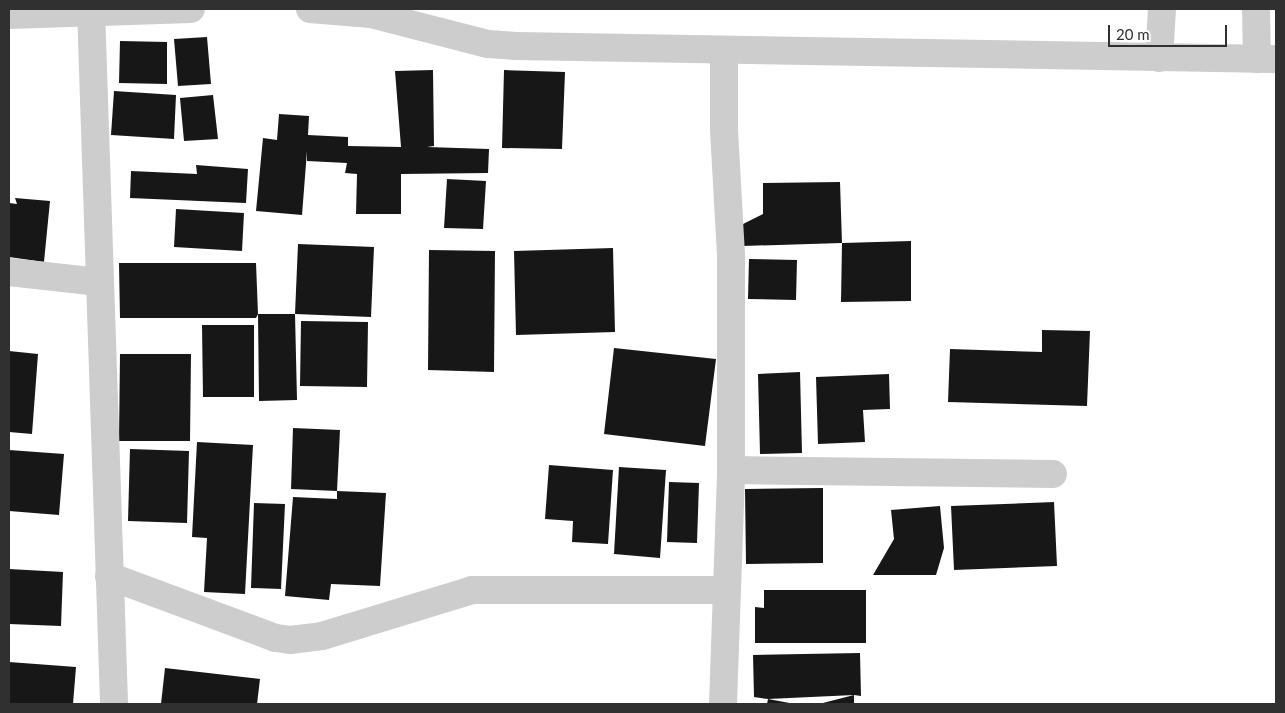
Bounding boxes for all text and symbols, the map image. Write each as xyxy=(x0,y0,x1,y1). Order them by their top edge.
scale bar xyxy=(1110,15,1229,47)
text: 20 m xyxy=(1116,25,1150,43)

